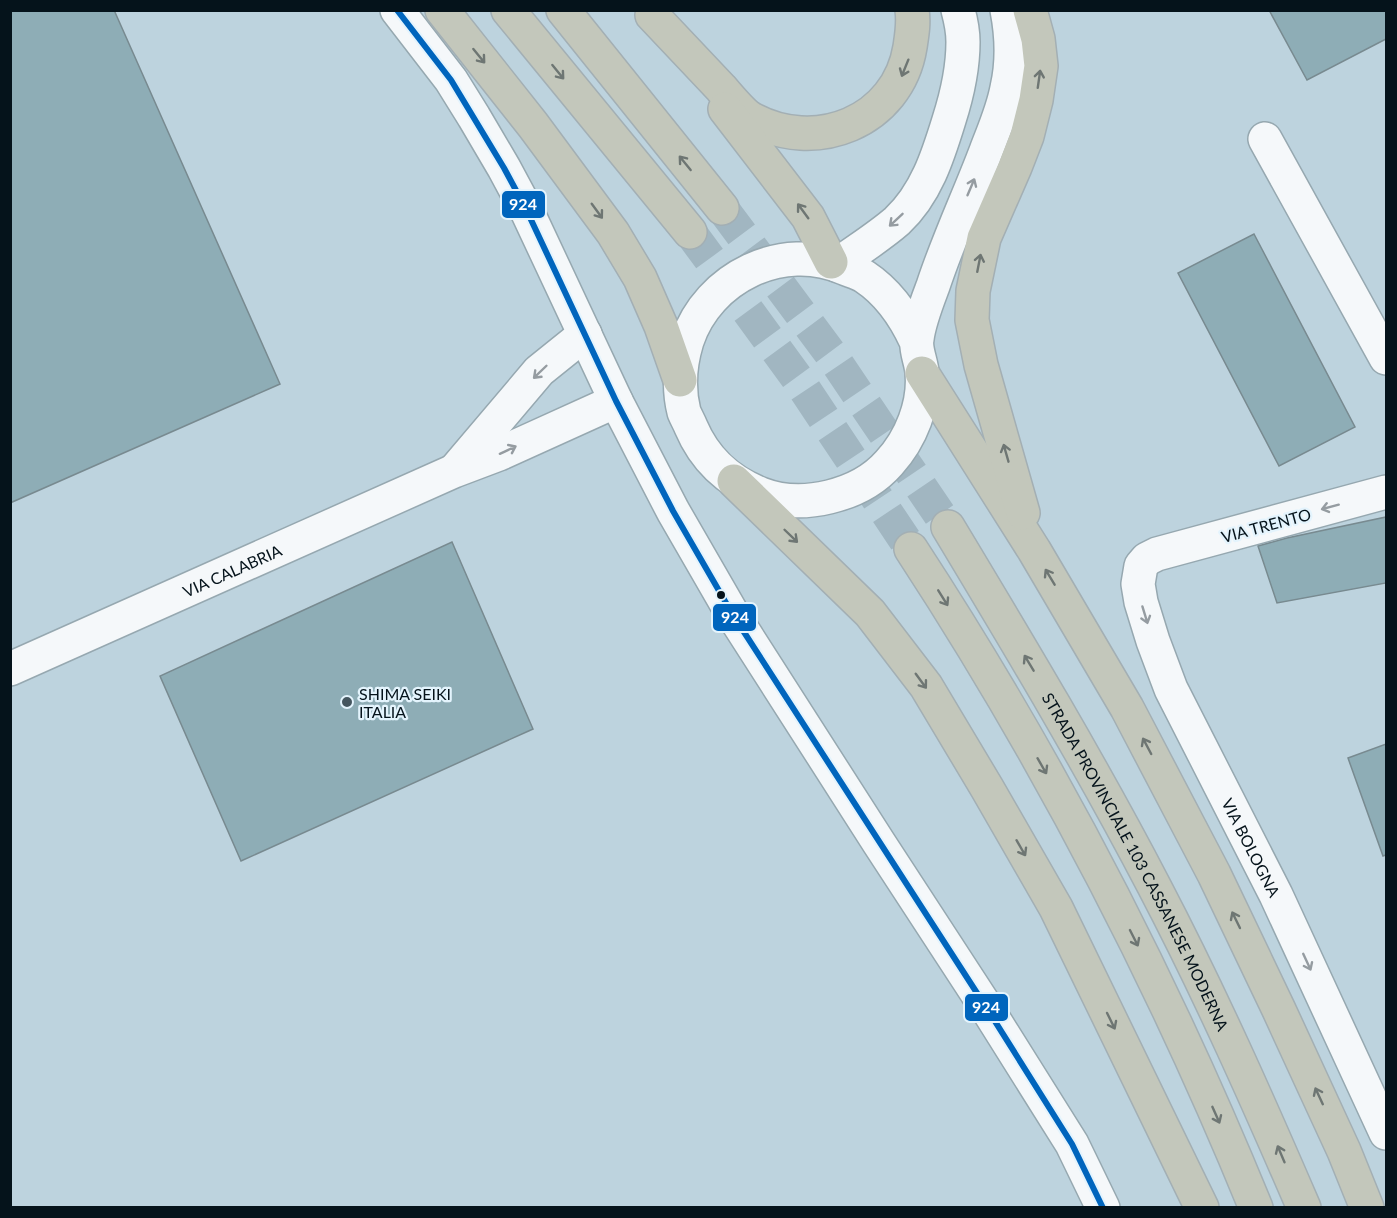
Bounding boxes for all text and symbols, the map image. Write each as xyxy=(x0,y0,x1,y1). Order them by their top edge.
one-way arrow xyxy=(472,48,485,64)
one-way arrow xyxy=(898,58,909,76)
one-way arrow xyxy=(552,64,565,80)
one-way arrow xyxy=(1034,69,1045,89)
one-way arrow xyxy=(679,155,692,171)
one-way arrow xyxy=(966,178,977,197)
line badge: 924 xyxy=(501,190,546,219)
text: 924 xyxy=(509,194,537,213)
one-way arrow xyxy=(591,203,603,219)
one-way arrow xyxy=(797,204,809,220)
one-way arrow xyxy=(889,213,904,227)
one-way arrow xyxy=(974,254,985,273)
one-way arrow xyxy=(533,365,548,379)
one-way arrow xyxy=(499,443,517,455)
one-way arrow xyxy=(1000,444,1011,463)
one-way arrow xyxy=(1321,502,1340,513)
street label: VIA TRENTO xyxy=(1219,504,1313,546)
one-way arrow xyxy=(784,529,799,543)
street label: VIA CALABRIA xyxy=(180,540,284,600)
one-way arrow xyxy=(1043,569,1055,586)
unlabelled marker xyxy=(715,589,727,601)
one-way arrow xyxy=(937,589,949,606)
line badge: 924 xyxy=(712,603,757,632)
one-way arrow xyxy=(1140,605,1151,624)
text: 924 xyxy=(721,607,749,626)
one-way arrow xyxy=(1023,655,1035,672)
one-way arrow xyxy=(915,672,928,688)
place label: SHIMA SEIKI ITALIA xyxy=(359,684,451,721)
street label: STRADA PROVINCIALE 103 CASSANESE MODERNA xyxy=(1039,689,1233,1034)
marker: SHIMA SEIKI ITALIA xyxy=(340,695,354,709)
one-way arrow xyxy=(1141,738,1153,755)
one-way arrow xyxy=(1036,757,1048,774)
street label: VIA BOLOGNA xyxy=(1219,795,1285,900)
one-way arrow xyxy=(1016,839,1028,856)
one-way arrow xyxy=(1229,911,1241,929)
one-way arrow xyxy=(1128,929,1140,947)
one-way arrow xyxy=(1302,953,1314,971)
line badge: 924 xyxy=(964,993,1009,1022)
text: 924 xyxy=(972,997,1000,1016)
one-way arrow xyxy=(1106,1012,1117,1030)
one-way arrow xyxy=(1312,1088,1324,1106)
one-way arrow xyxy=(1211,1105,1222,1124)
one-way arrow xyxy=(1274,1145,1286,1163)

